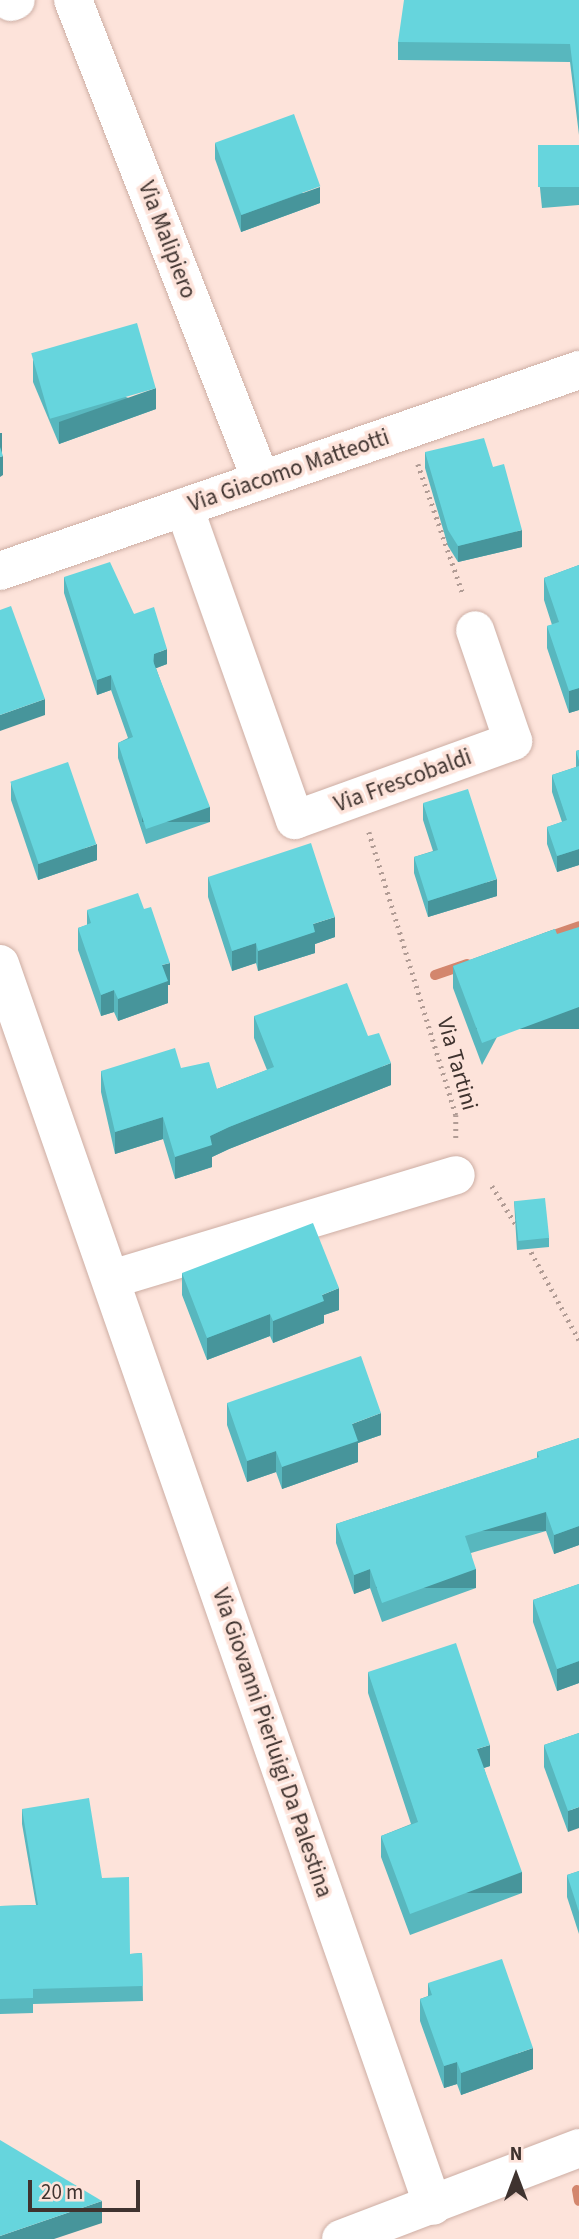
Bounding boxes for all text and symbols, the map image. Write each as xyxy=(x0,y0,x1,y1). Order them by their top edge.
street label: Via Malipiero xyxy=(132,177,202,303)
street label: Via Giacomo Matteotti xyxy=(185,424,393,518)
street label: Via Frescobaldi xyxy=(331,743,475,819)
street label: Via Tartini xyxy=(431,1014,483,1114)
street label: Via Giovanni Pierluigi Da Palestina xyxy=(206,1585,338,1901)
north arrow xyxy=(481,2141,551,2211)
text: N xyxy=(510,2141,522,2168)
scale bar xyxy=(32,2166,144,2210)
text: 20 m xyxy=(41,2177,83,2207)

